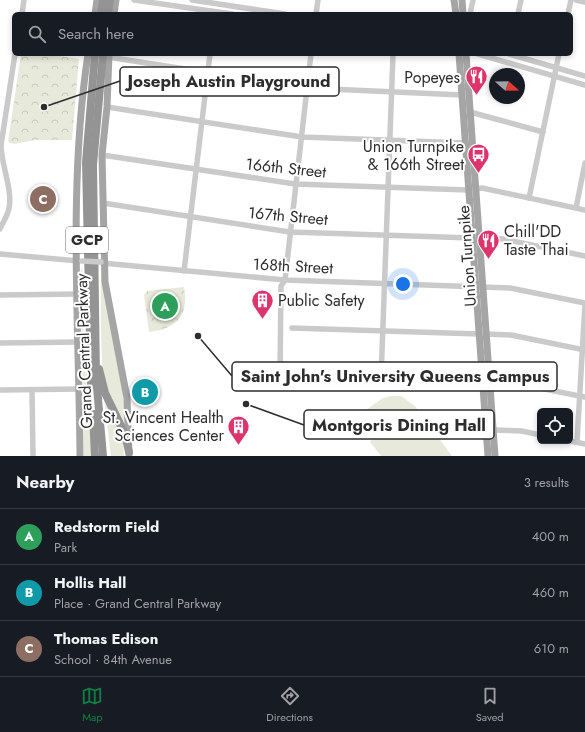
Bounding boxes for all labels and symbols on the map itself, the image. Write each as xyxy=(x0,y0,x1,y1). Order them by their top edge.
restaurant icon: Popeyes xyxy=(463,64,489,97)
place label: Popeyes xyxy=(404,66,460,89)
callout: Joseph Austin Playground xyxy=(120,67,339,96)
north arrow xyxy=(489,68,525,104)
text: Joseph Austin Playground xyxy=(124,69,331,93)
place label: Union Turnpike & 166th Street xyxy=(363,135,464,176)
bus stop icon: Union Turnpike & 166th Street xyxy=(466,142,492,175)
street label: 166th Street xyxy=(245,152,328,184)
pin: C xyxy=(30,184,56,214)
street label: 167th Street xyxy=(247,201,329,231)
street label: Union Turnpike xyxy=(452,205,482,307)
place label: Chill'DD Taste Thai xyxy=(504,220,569,261)
road number: GCP xyxy=(66,227,108,253)
restaurant icon: Chill'DD Taste Thai xyxy=(475,227,501,260)
street label: 168th Street xyxy=(252,252,334,280)
street label: Grand Central Parkway xyxy=(70,272,98,429)
your location xyxy=(393,274,413,294)
building icon: Public Safety xyxy=(249,287,275,320)
place label: Public Safety xyxy=(278,289,365,312)
pin: A xyxy=(152,291,178,321)
callout: Saint John's University Queens Campus xyxy=(232,362,557,391)
text: Saint John's University Queens Campus xyxy=(241,364,550,388)
pin: B xyxy=(132,377,158,407)
place label: St. Vincent Health Sciences Center xyxy=(102,406,225,447)
callout: Montgoris Dining Hall xyxy=(304,410,494,439)
building icon: St. Vincent Health Sciences Center xyxy=(226,413,252,446)
text: Montgoris Dining Hall xyxy=(312,413,486,437)

